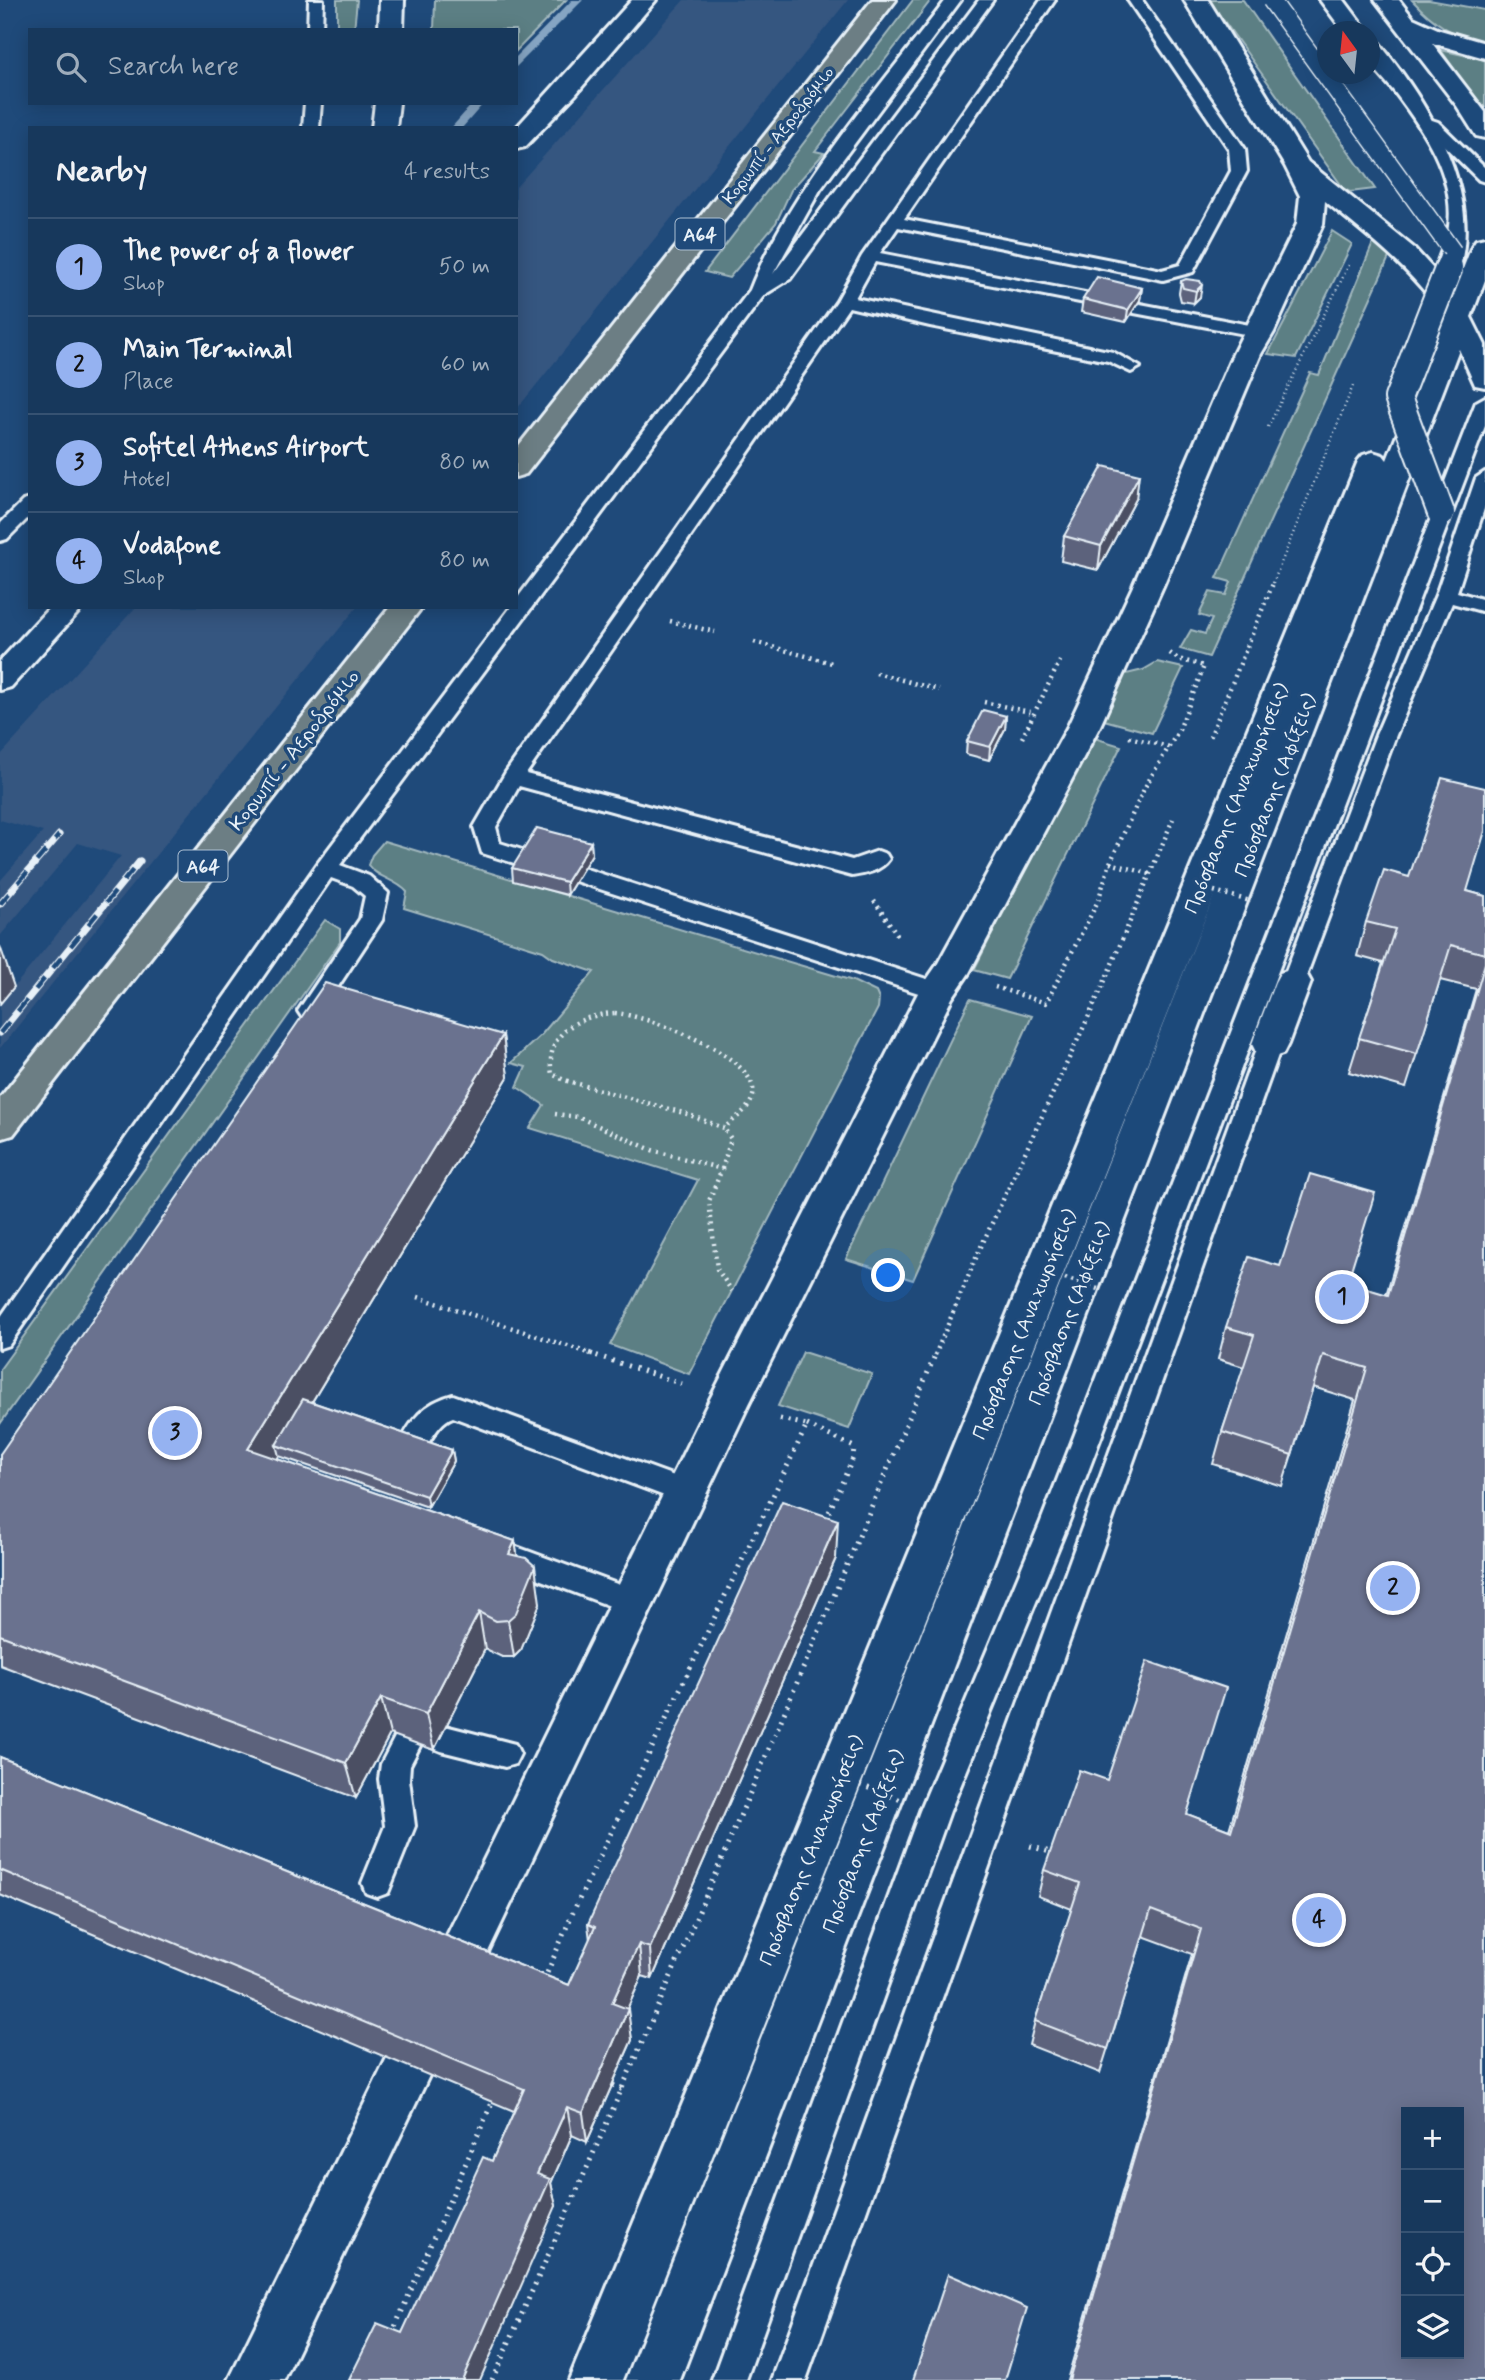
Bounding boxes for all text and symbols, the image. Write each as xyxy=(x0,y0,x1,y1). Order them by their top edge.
north arrow xyxy=(1317,21,1380,84)
search box xyxy=(28,28,518,105)
icon: search xyxy=(52,48,90,86)
text: Search here xyxy=(108,50,239,84)
street label: Κορωπί - Αεροδρόμιο xyxy=(717,62,840,210)
text: Nearby xyxy=(56,152,147,191)
text: 4 results xyxy=(404,157,490,187)
road number: Α64 xyxy=(676,218,724,250)
text: The power of a flower xyxy=(123,235,353,269)
text: 1 xyxy=(74,252,84,282)
text: 50 m xyxy=(439,252,490,282)
text: Shop xyxy=(123,269,165,299)
text: Main Terminal xyxy=(123,333,293,367)
text: 2 xyxy=(73,350,85,380)
text: 60 m xyxy=(441,350,490,380)
text: Place xyxy=(123,367,174,397)
text: Sofitel Athens Airport xyxy=(123,431,369,465)
text: 3 xyxy=(74,448,84,478)
text: 80 m xyxy=(439,448,490,478)
text: Hotel xyxy=(123,465,170,495)
text: Vodafone xyxy=(123,529,221,563)
text: 4 xyxy=(72,546,86,576)
text: 80 m xyxy=(439,546,490,576)
text: Shop xyxy=(123,563,165,593)
street label: Κορωπί - Αεροδρόμιο xyxy=(223,664,366,837)
street label: Πρόσβασης (Αναχωρήσεις) xyxy=(1178,678,1296,918)
street label: Πρόσβασης (Αφίξεις) xyxy=(1228,689,1324,881)
road number: Α64 xyxy=(178,850,228,881)
street label: Πρόσβασης (Αναχωρήσεις) xyxy=(966,1204,1084,1444)
street label: Πρόσβασης (Αφίξεις) xyxy=(1022,1217,1118,1409)
your location xyxy=(871,1258,905,1292)
pin: 1 xyxy=(1319,1271,1365,1323)
pin: 3 xyxy=(152,1407,198,1459)
pin: 2 xyxy=(1370,1562,1416,1614)
street label: Πρόσβασης (Αναχωρήσεις) xyxy=(753,1730,871,1970)
street label: Πρόσβασης (Αφίξεις) xyxy=(816,1745,912,1937)
pin: 4 xyxy=(1296,1894,1342,1946)
map controls xyxy=(1401,2107,1464,2359)
button: + xyxy=(1401,2107,1464,2170)
button: − xyxy=(1401,2170,1464,2233)
button: locate xyxy=(1401,2233,1464,2296)
button: layers xyxy=(1401,2296,1464,2359)

